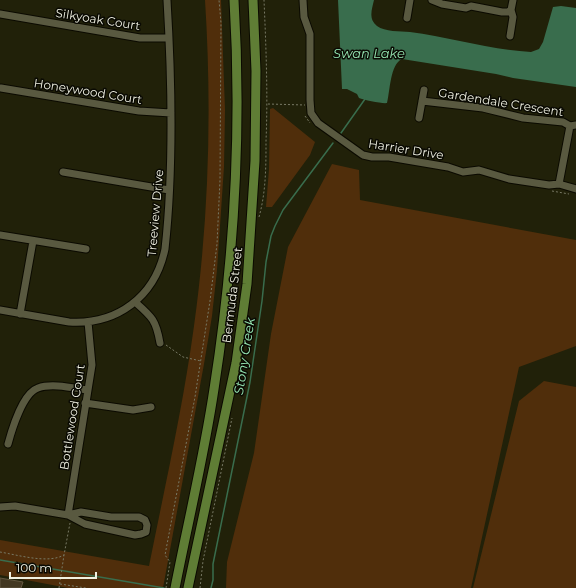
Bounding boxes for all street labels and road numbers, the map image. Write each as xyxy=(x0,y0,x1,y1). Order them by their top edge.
street label: Silkyoak Court xyxy=(55,5,142,33)
street label: Honeywood Court xyxy=(33,75,143,107)
street label: Gardendale Crescent xyxy=(437,85,565,119)
street label: Harrier Drive xyxy=(367,136,445,162)
street label: Treeview Drive xyxy=(144,169,166,257)
street label: Bermuda Street xyxy=(219,246,245,344)
street label: Bottlewood Court xyxy=(56,363,88,471)

